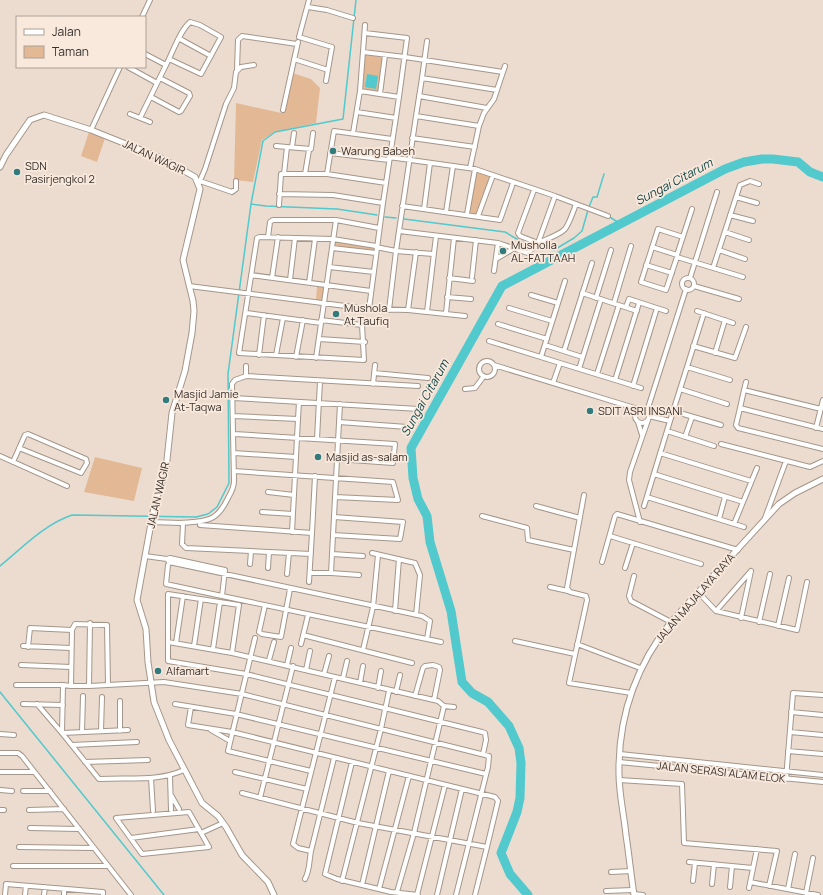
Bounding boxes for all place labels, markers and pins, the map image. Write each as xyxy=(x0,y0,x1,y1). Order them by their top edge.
place label: Warung Babeh xyxy=(341,143,415,158)
marker: Warung Babeh xyxy=(328,146,338,156)
place label: SDN Pasirjengkol 2 xyxy=(25,158,95,186)
marker: SDN Pasirjengkol 2 xyxy=(12,167,22,177)
place label: Musholla AL-FATTAAH xyxy=(511,237,575,265)
marker: Musholla AL-FATTAAH xyxy=(498,246,508,256)
place label: Mushola At Taufiq xyxy=(344,300,389,328)
marker: Mushola At Taufiq xyxy=(331,309,341,319)
place label: Masjid Jamie At-Taqwa xyxy=(174,386,239,414)
marker: Masjid Jamie At-Taqwa xyxy=(161,395,171,405)
place label: SDIT ASRI INSANI xyxy=(598,403,682,418)
marker: SDIT ASRI INSANI xyxy=(585,406,595,416)
place label: Masjid as-salam xyxy=(326,449,408,464)
marker: Masjid as-salam xyxy=(313,452,323,462)
place label: Alfamart xyxy=(166,663,209,678)
marker: Alfamart xyxy=(153,666,163,676)

